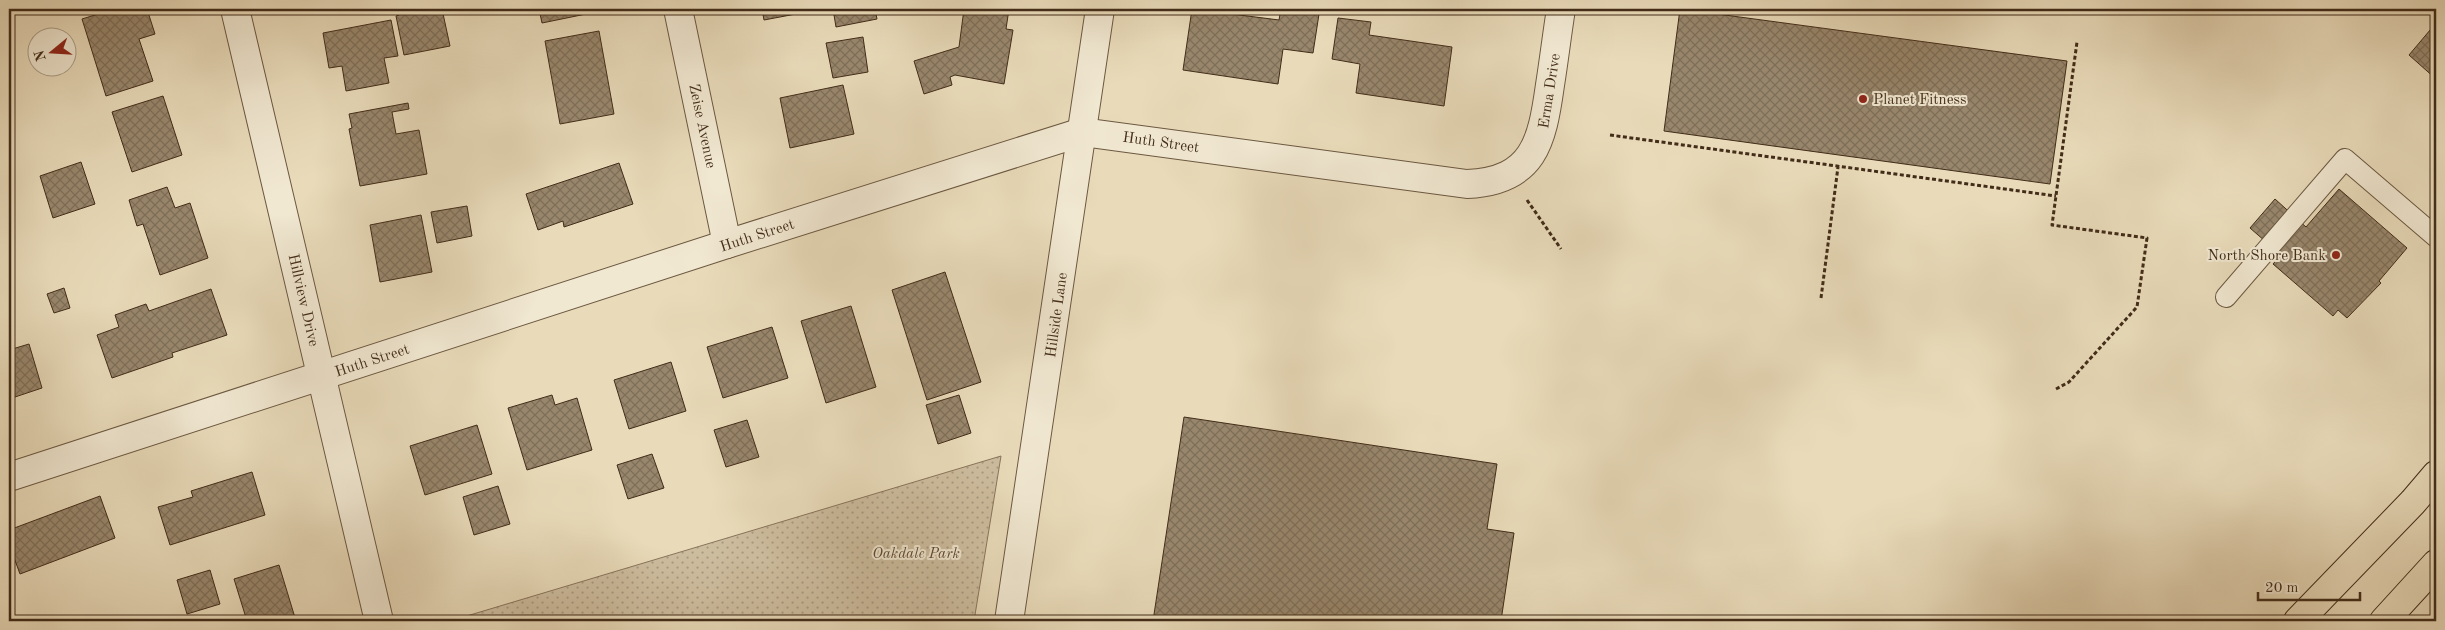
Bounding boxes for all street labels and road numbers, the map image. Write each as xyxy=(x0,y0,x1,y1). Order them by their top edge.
street label: Erma Drive xyxy=(1537,52,1564,130)
street label: Zeise Avenue xyxy=(685,83,718,170)
street label: Huth Street xyxy=(1122,131,1200,156)
street label: Huth Street xyxy=(718,217,796,255)
street label: Hillview Drive xyxy=(285,252,321,348)
street label: Hillside Lane xyxy=(1044,272,1071,359)
street label: Huth Street xyxy=(333,342,411,380)

